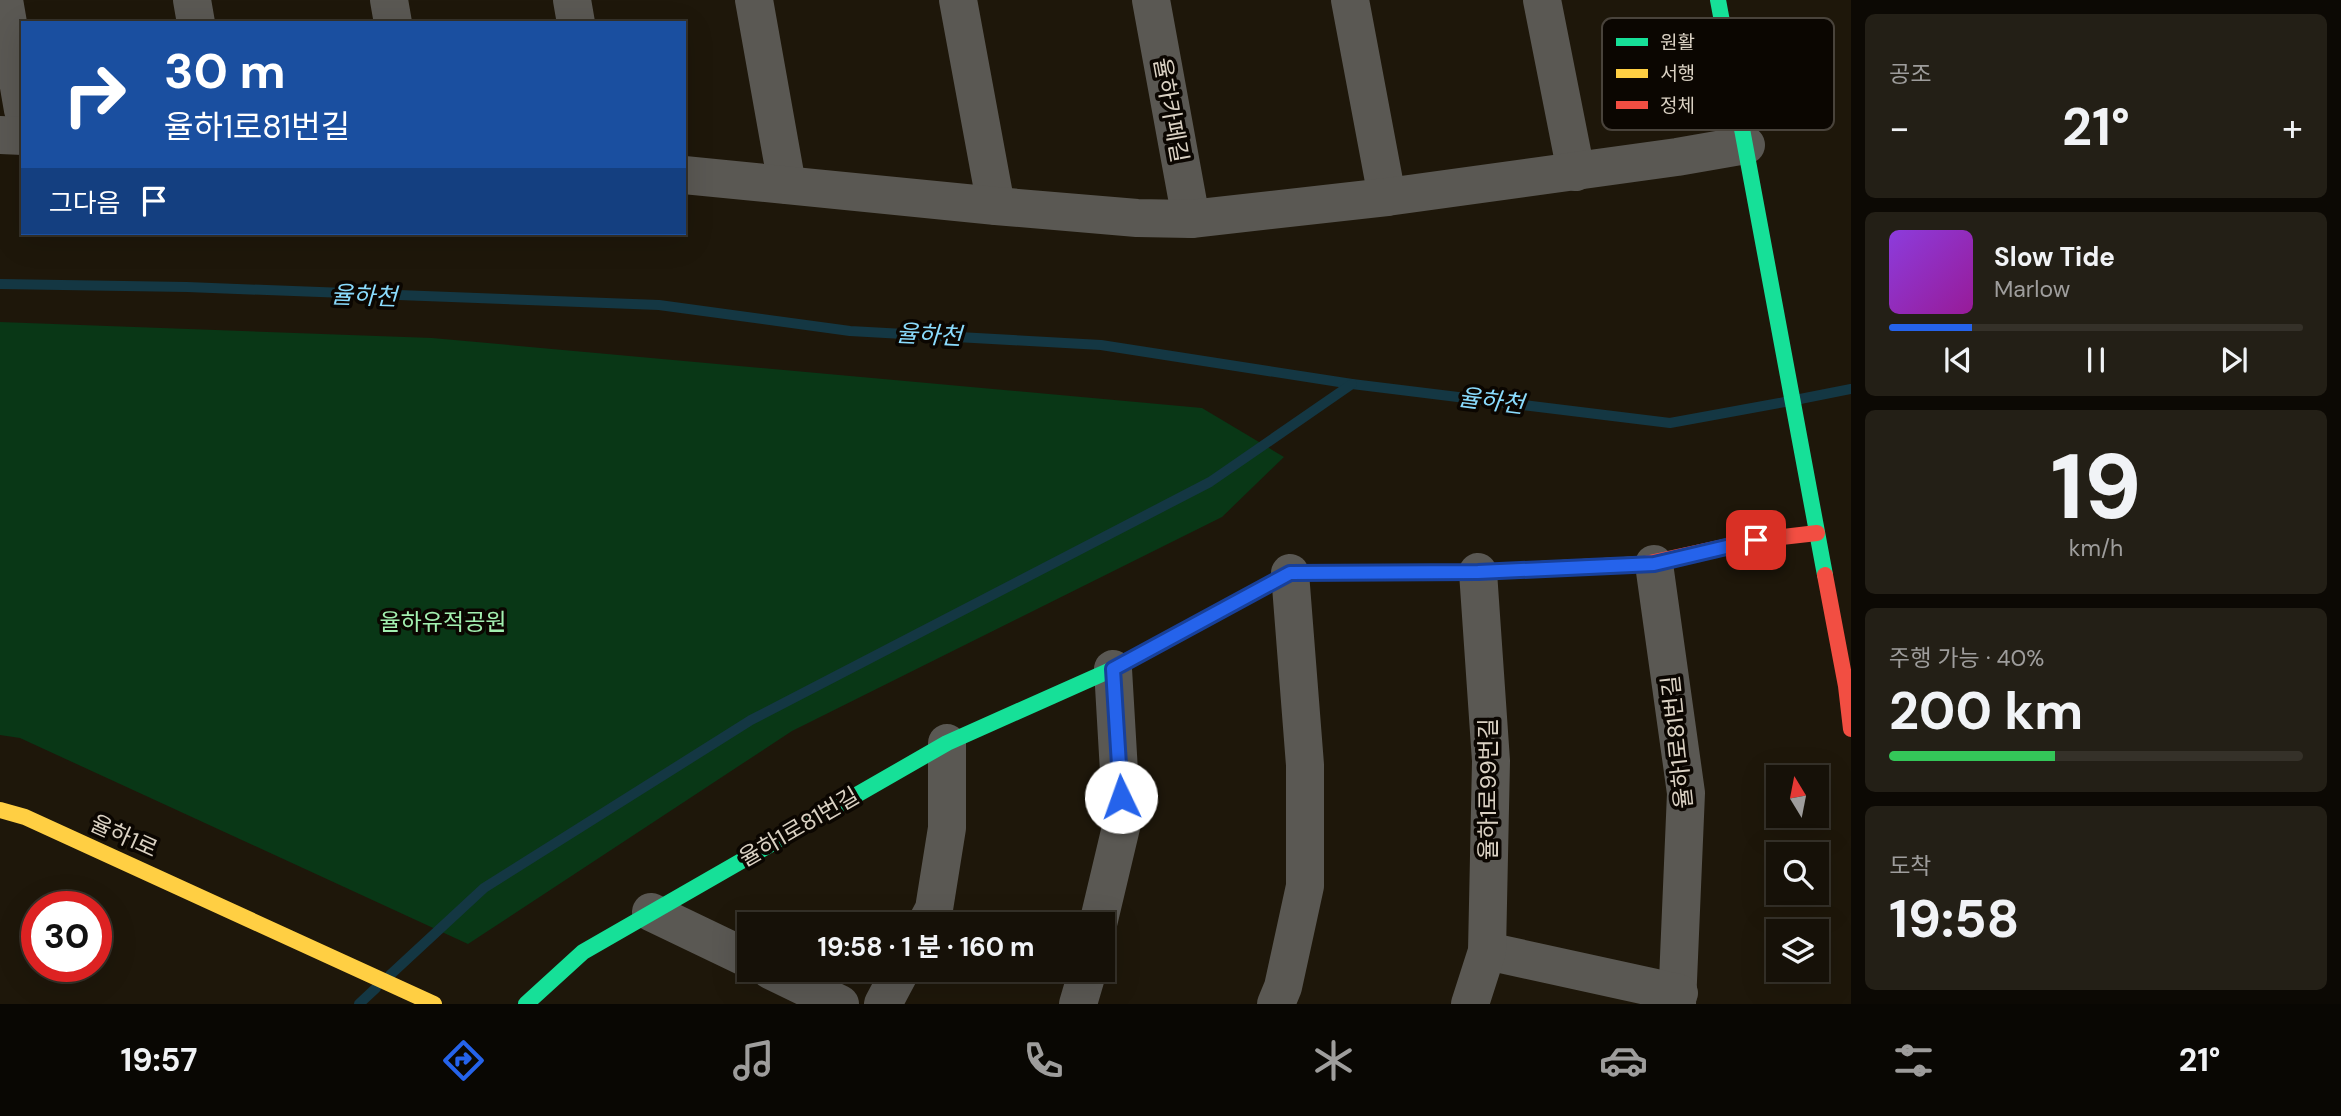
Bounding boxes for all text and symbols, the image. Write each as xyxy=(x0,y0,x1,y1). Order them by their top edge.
legend xyxy=(1602,18,1834,130)
text: 원활 xyxy=(1660,30,1695,55)
text: 30 m xyxy=(164,39,286,103)
icon: right xyxy=(49,49,140,140)
street label: 율하카페길 xyxy=(1147,55,1195,165)
text: 공조 xyxy=(1889,59,1931,89)
text: 서행 xyxy=(1660,61,1695,86)
text: 정체 xyxy=(1660,93,1695,118)
text: 21° xyxy=(2062,93,2130,161)
text: − xyxy=(1889,103,1910,153)
text: + xyxy=(2282,103,2303,153)
text: 율하1로81번길 xyxy=(164,106,350,148)
icon: arrive xyxy=(135,182,173,220)
text: 그다음 xyxy=(49,186,121,220)
text: Slow Tide xyxy=(1994,240,2115,274)
text: Marlow xyxy=(1994,274,2070,304)
water label: 율하천 xyxy=(330,279,401,312)
water label: 율하천 xyxy=(895,317,966,352)
icon: previous xyxy=(1939,341,1977,379)
icon: pause xyxy=(2077,341,2115,379)
icon: next xyxy=(2215,341,2253,379)
water label: 율하천 xyxy=(1456,381,1529,420)
text: 19 xyxy=(2051,428,2141,546)
pin xyxy=(1726,510,1786,570)
icon: arrive xyxy=(1737,521,1775,559)
text: km/h xyxy=(2069,533,2123,563)
park label: 율하유적공원 xyxy=(380,607,506,637)
text: 주행 가능 · 40% xyxy=(1889,643,2044,673)
street label: 율하1로81번길 xyxy=(1655,674,1699,810)
text: 200 km xyxy=(1889,677,2083,745)
street label: 율하1로99번길 xyxy=(1473,718,1503,860)
position arrow xyxy=(1084,760,1158,834)
north arrow xyxy=(1766,765,1829,828)
map controls xyxy=(1766,765,1829,982)
street label: 율하1로81번길 xyxy=(734,781,864,873)
street label: 율하1로 xyxy=(86,808,162,864)
button: search xyxy=(1766,842,1829,905)
text: 도착 xyxy=(1889,851,1931,881)
text: 19:58 xyxy=(1889,885,2019,953)
speed limit sign: 30 xyxy=(21,891,112,982)
button: layers xyxy=(1766,919,1829,982)
text: 19:58 · 1 분 · 160 m xyxy=(817,930,1035,964)
icon: directions xyxy=(439,1036,488,1085)
icon: music xyxy=(729,1036,778,1085)
icon: phone xyxy=(1019,1036,1068,1085)
icon: climate xyxy=(1309,1036,1358,1085)
icon: car xyxy=(1599,1036,1648,1085)
icon: filters xyxy=(1889,1036,1938,1085)
text: 19:57 xyxy=(121,1039,197,1081)
text: 21° xyxy=(2179,1039,2220,1081)

